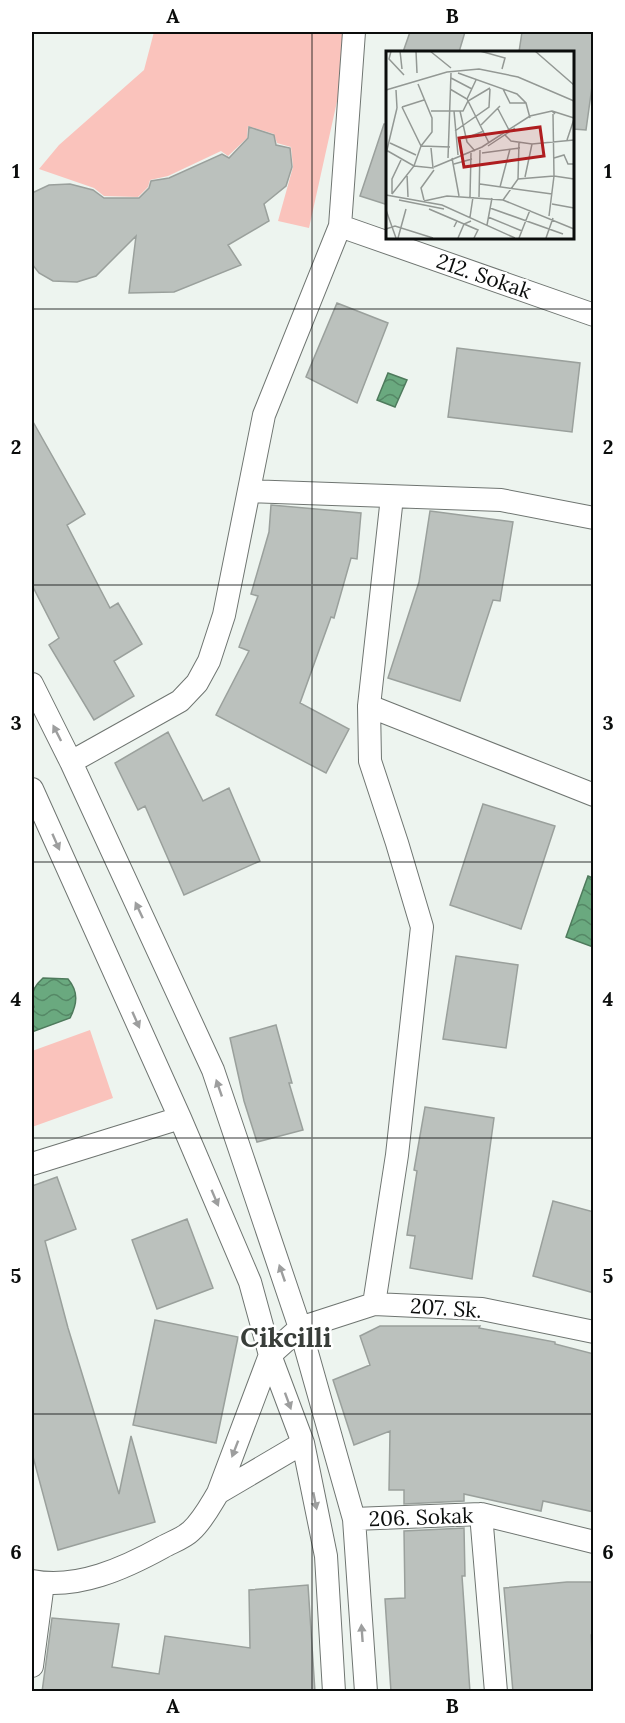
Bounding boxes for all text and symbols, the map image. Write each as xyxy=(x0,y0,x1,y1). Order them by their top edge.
text: A xyxy=(166,3,180,28)
text: B xyxy=(445,3,459,28)
inset map xyxy=(386,51,574,238)
text: 1 xyxy=(12,158,20,183)
text: 1 xyxy=(604,158,612,183)
street label: 212. Sokak xyxy=(433,247,536,305)
text: 2 xyxy=(11,434,21,459)
text: 2 xyxy=(603,434,613,459)
text: 3 xyxy=(10,710,22,735)
text: 3 xyxy=(602,710,614,735)
one-way arrow xyxy=(52,725,61,742)
one-way arrow xyxy=(51,834,60,851)
one-way arrow xyxy=(134,901,144,919)
text: 4 xyxy=(11,986,22,1011)
text: 4 xyxy=(603,986,614,1011)
one-way arrow xyxy=(131,1011,141,1029)
one-way arrow xyxy=(214,1079,223,1097)
one-way arrow xyxy=(210,1190,219,1207)
text: 5 xyxy=(11,1263,22,1288)
one-way arrow xyxy=(276,1263,286,1281)
text: 5 xyxy=(603,1263,614,1288)
street label: 207. Sk. xyxy=(409,1292,483,1324)
district label: Cikcilli xyxy=(240,1320,332,1354)
one-way arrow xyxy=(283,1392,293,1410)
one-way arrow xyxy=(229,1440,239,1458)
one-way arrow xyxy=(311,1491,320,1510)
street label: 206. Sokak xyxy=(368,1502,475,1532)
text: 6 xyxy=(10,1539,22,1564)
text: 6 xyxy=(602,1539,614,1564)
one-way arrow xyxy=(357,1624,367,1643)
text: A xyxy=(166,1693,180,1718)
text: B xyxy=(445,1693,459,1718)

